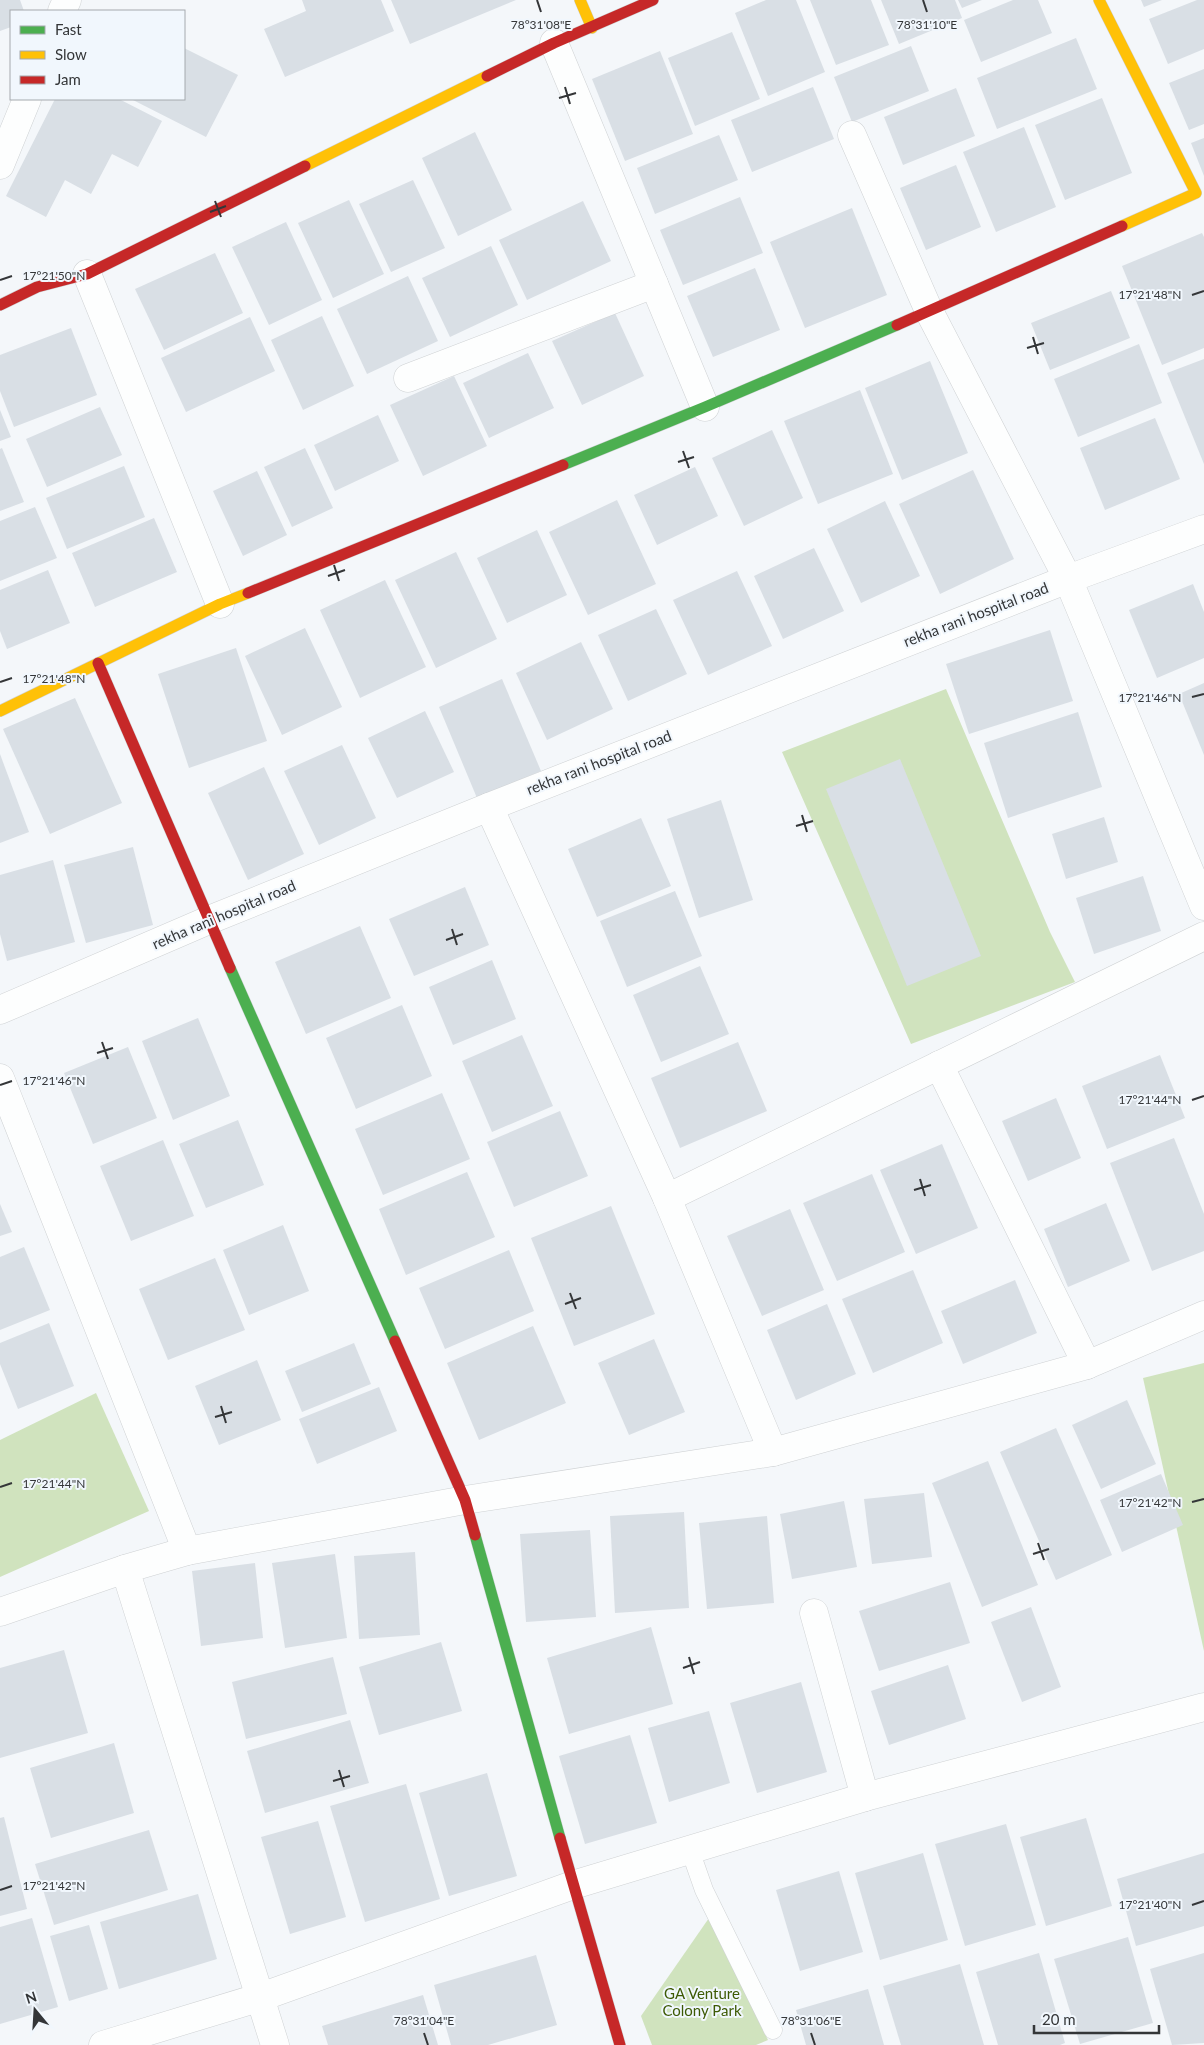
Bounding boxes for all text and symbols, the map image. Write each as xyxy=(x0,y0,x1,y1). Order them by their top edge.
legend xyxy=(10,10,185,100)
text: 78°31'08"E xyxy=(511,17,571,32)
text: 78°31'10"E xyxy=(897,17,957,32)
text: Fast xyxy=(55,20,82,38)
text: Slow xyxy=(55,45,87,63)
text: Jam xyxy=(55,70,81,88)
text: 17°21'50"N xyxy=(23,268,85,283)
text: 17°21'48"N xyxy=(1119,287,1181,302)
street label: rekha rani hospital road xyxy=(900,578,1051,650)
text: 17°21'48"N xyxy=(23,671,85,686)
text: 17°21'46"N xyxy=(1119,690,1181,705)
street label: rekha rani hospital road xyxy=(523,726,674,798)
street label: rekha rani hospital road xyxy=(149,876,298,952)
text: 17°21'46"N xyxy=(23,1073,85,1088)
text: 17°21'44"N xyxy=(1119,1092,1181,1107)
text: 17°21'44"N xyxy=(23,1476,85,1491)
text: 17°21'42"N xyxy=(1119,1495,1181,1510)
text: 17°21'42"N xyxy=(23,1878,85,1893)
text: 17°21'40"N xyxy=(1119,1897,1181,1912)
park label: GA Venture Colony Park xyxy=(662,1984,742,2019)
north arrow xyxy=(10,1985,60,2035)
text: N xyxy=(23,1987,39,2007)
scale bar xyxy=(1034,2002,1159,2034)
text: 20 m xyxy=(1042,2010,1076,2028)
text: 78°31'04"E xyxy=(394,2013,454,2028)
text: 78°31'06"E xyxy=(781,2013,841,2028)

